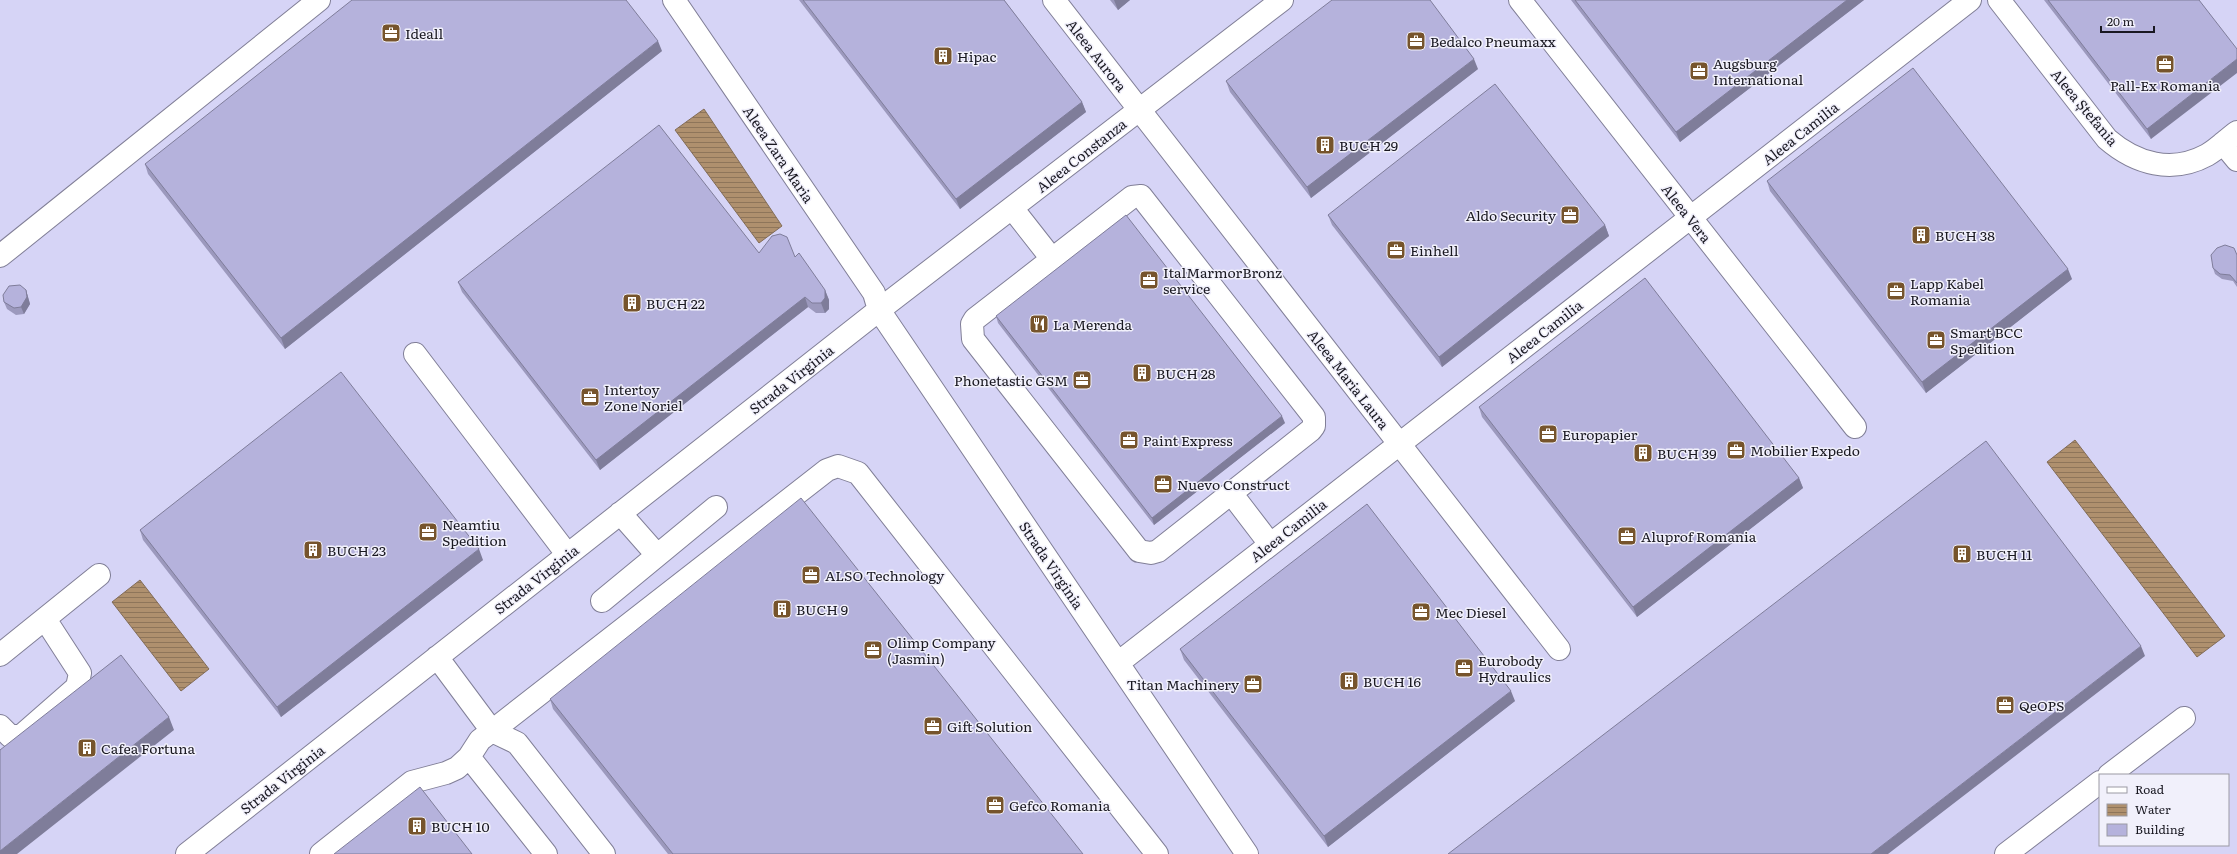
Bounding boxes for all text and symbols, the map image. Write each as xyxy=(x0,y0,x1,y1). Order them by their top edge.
scale bar xyxy=(2101,8,2154,34)
text: 20 m xyxy=(2107,12,2134,30)
street label: Aleea Aurora xyxy=(1062,15,1132,96)
office icon: Ideall xyxy=(380,22,402,44)
place label: Ideall xyxy=(405,23,444,43)
office icon: Bedalco Pneumaxx xyxy=(1405,30,1427,52)
place label: Bedalco Pneumaxx xyxy=(1430,31,1556,51)
building icon: Hipac xyxy=(932,45,954,67)
place label: Hipac xyxy=(957,46,997,66)
place label: Augsburg International xyxy=(1713,53,1803,89)
office icon: Pall-Ex Romania xyxy=(2154,53,2176,75)
office icon: Augsburg International xyxy=(1688,60,1710,82)
street label: Aleea Ștefania xyxy=(2047,64,2123,150)
place label: Pall-Ex Romania xyxy=(2110,75,2221,95)
street label: Aleea Camilia xyxy=(1758,97,1843,169)
street label: Aleea Zara Maria xyxy=(739,101,819,207)
street label: Aleea Constanza xyxy=(1032,113,1131,197)
building icon: BUCH 29 xyxy=(1314,134,1336,156)
place label: BUCH 29 xyxy=(1339,135,1398,155)
street label: Aleea Vera xyxy=(1658,179,1717,247)
office icon: Aldo Security xyxy=(1559,204,1581,226)
place label: Aldo Security xyxy=(1466,205,1557,225)
building icon: BUCH 38 xyxy=(1910,224,1932,246)
place label: BUCH 38 xyxy=(1935,225,1995,245)
office icon: Einhell xyxy=(1385,239,1407,261)
place label: Einhell xyxy=(1410,240,1459,260)
place label: ItalMarmorBronz service xyxy=(1163,262,1282,298)
office icon: ItalMarmorBronz service xyxy=(1138,269,1160,291)
place label: Lapp Kabel Romania xyxy=(1910,273,1984,309)
office icon: Lapp Kabel Romania xyxy=(1885,280,1907,302)
building icon: BUCH 22 xyxy=(621,292,643,314)
place label: BUCH 22 xyxy=(646,293,705,313)
street label: Aleea Camilia xyxy=(1502,295,1587,367)
restaurant icon: La Merenda xyxy=(1028,313,1050,335)
place label: La Merenda xyxy=(1053,314,1133,334)
place label: Smart BCC Spedition xyxy=(1950,322,2023,358)
street label: Aleea Maria Laura xyxy=(1304,325,1395,433)
office icon: Smart BCC Spedition xyxy=(1925,329,1947,351)
street label: Strada Virginia xyxy=(745,339,838,418)
building icon: BUCH 28 xyxy=(1131,362,1153,384)
place label: BUCH 28 xyxy=(1156,363,1216,383)
office icon: Phonetastic GSM xyxy=(1071,369,1093,391)
place label: Phonetastic GSM xyxy=(954,370,1068,390)
place label: Intertoy Zone Noriel xyxy=(604,379,683,415)
office icon: Intertoy Zone Noriel xyxy=(579,386,601,408)
office icon: Europapier xyxy=(1537,423,1559,445)
place label: Europapier xyxy=(1562,424,1638,444)
office icon: Paint Express xyxy=(1118,429,1140,451)
place label: Paint Express xyxy=(1143,430,1233,450)
office icon: Mobilier Expedo xyxy=(1725,439,1747,461)
place label: Mobilier Expedo xyxy=(1750,440,1860,460)
building icon: BUCH 39 xyxy=(1632,442,1654,464)
place label: BUCH 39 xyxy=(1657,443,1717,463)
office icon: Nuevo Construct xyxy=(1152,473,1174,495)
place label: Nuevo Construct xyxy=(1177,474,1290,494)
street label: Aleea Camilia xyxy=(1246,494,1331,566)
place label: Neamtiu Spedition xyxy=(442,514,507,550)
street label: Strada Virginia xyxy=(1015,517,1089,613)
office icon: Neamtiu Spedition xyxy=(417,521,439,543)
office icon: Aluprof Romania xyxy=(1616,525,1638,547)
place label: Aluprof Romania xyxy=(1641,526,1757,546)
building icon: BUCH 23 xyxy=(302,539,324,561)
street label: Strada Virginia xyxy=(490,539,583,618)
place label: BUCH 23 xyxy=(327,540,386,560)
building icon: BUCH 11 xyxy=(1951,543,1973,565)
place label: BUCH 11 xyxy=(1976,544,2032,564)
office icon: ALSO Technology xyxy=(800,564,822,586)
place label: ALSO Technology xyxy=(825,565,945,585)
building icon: BUCH 9 xyxy=(771,598,793,620)
place label: BUCH 9 xyxy=(796,599,848,619)
office icon: Mec Diesel xyxy=(1410,601,1432,623)
place label: Mec Diesel xyxy=(1435,602,1507,622)
place label: Olimp Company (Jasmin) xyxy=(887,632,997,668)
office icon: Olimp Company (Jasmin) xyxy=(862,639,884,661)
place label: Eurobody Hydraulics xyxy=(1478,650,1551,686)
office icon: Eurobody Hydraulics xyxy=(1453,657,1475,679)
building icon: BUCH 16 xyxy=(1338,670,1360,692)
place label: BUCH 16 xyxy=(1363,671,1421,691)
office icon: Titan Machinery xyxy=(1242,673,1264,695)
place label: Titan Machinery xyxy=(1127,674,1240,694)
office icon: QeOPS xyxy=(1994,694,2016,716)
place label: QeOPS xyxy=(2019,695,2064,715)
office icon: Gift Solution xyxy=(922,715,944,737)
place label: Gift Solution xyxy=(947,716,1032,736)
building icon: Cafea Fortuna xyxy=(76,737,98,759)
place label: Cafea Fortuna xyxy=(101,738,195,758)
street label: Strada Virginia xyxy=(236,739,329,818)
legend xyxy=(2099,774,2229,846)
text: Road xyxy=(2135,780,2165,798)
office icon: Gefco Romania xyxy=(984,794,1006,816)
place label: Gefco Romania xyxy=(1009,795,1111,815)
text: Water xyxy=(2135,800,2171,818)
building icon: BUCH 10 xyxy=(406,815,428,837)
place label: BUCH 10 xyxy=(431,816,490,836)
text: Building xyxy=(2135,820,2185,838)

